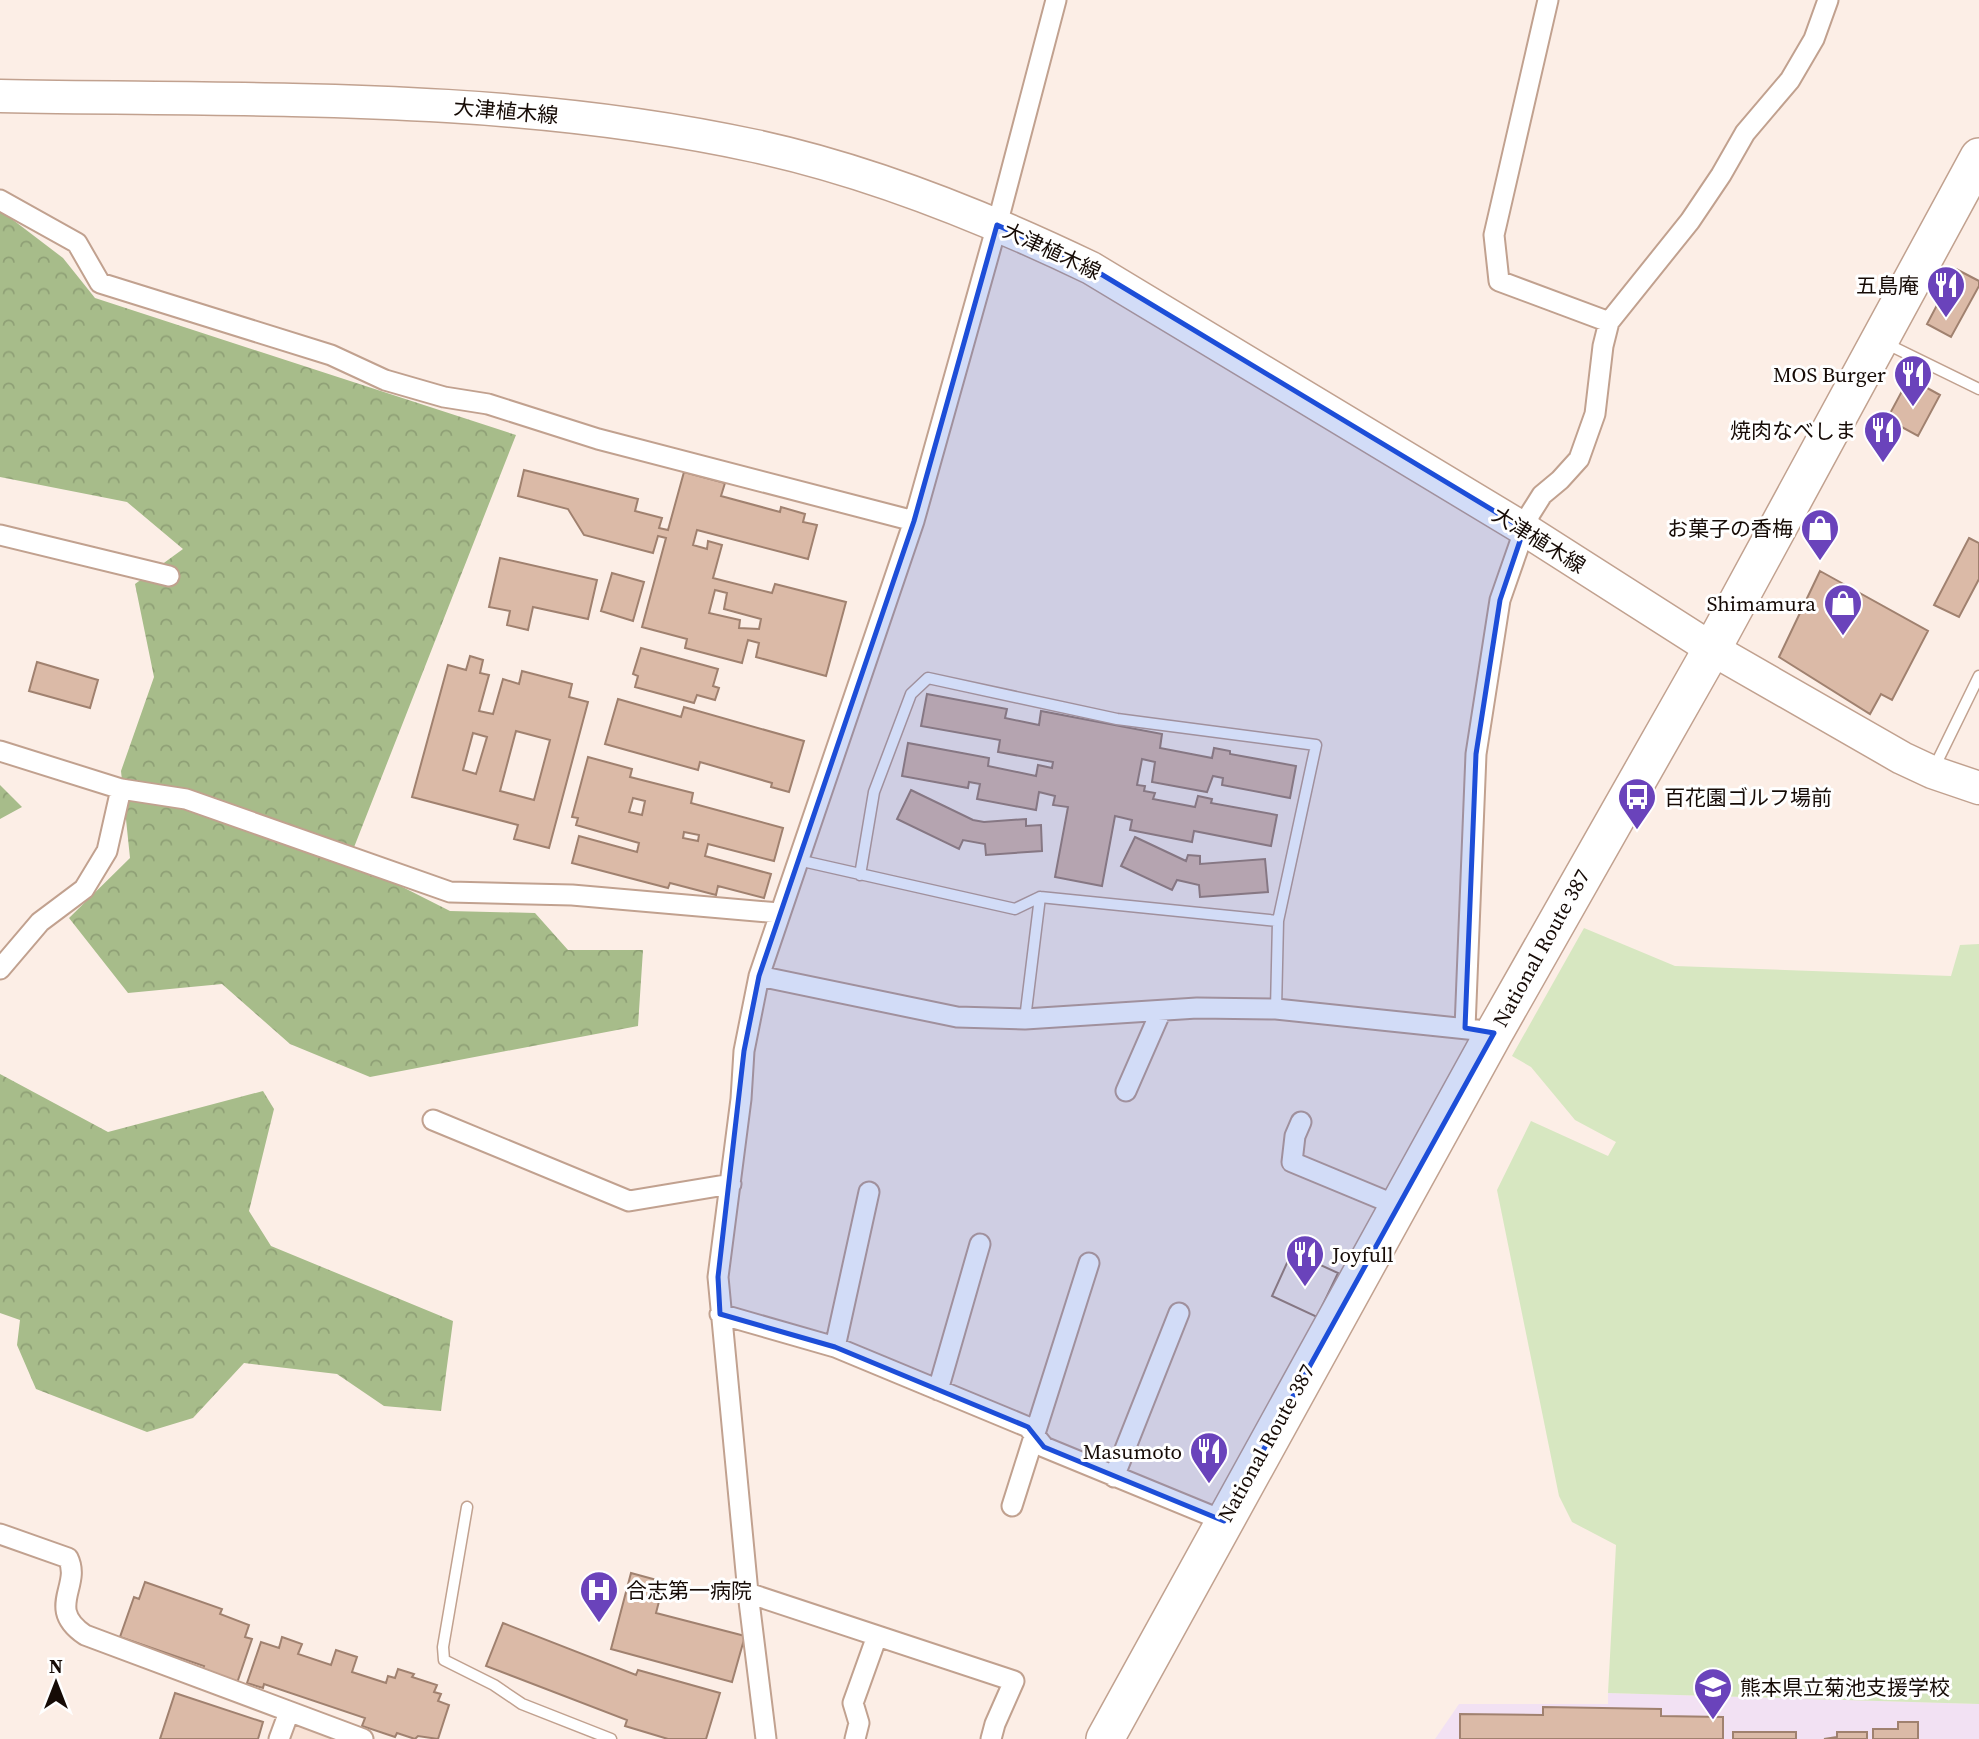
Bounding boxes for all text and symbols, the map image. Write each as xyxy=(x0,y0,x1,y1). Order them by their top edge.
street label: 大津植木線 xyxy=(452,92,560,130)
street label: 大津植木線 xyxy=(998,216,1106,286)
restaurant icon: 五島庵 xyxy=(1925,264,1967,319)
place label: 五島庵 xyxy=(1856,271,1919,300)
restaurant icon: MOS Burger xyxy=(1892,353,1934,408)
place label: MOS Burger xyxy=(1773,360,1886,389)
restaurant icon: 焼肉なべしま xyxy=(1862,409,1904,464)
place label: 焼肉なべしま xyxy=(1730,416,1856,445)
street label: 大津植木線 xyxy=(1487,500,1591,580)
shop icon: お菓子の香梅 xyxy=(1799,507,1841,562)
place label: お菓子の香梅 xyxy=(1667,514,1793,543)
shop icon: Shimamura xyxy=(1822,582,1864,637)
place label: Shimamura xyxy=(1707,589,1816,618)
bus stop icon: 百花園ゴルフ場前 xyxy=(1616,776,1658,831)
place label: 百花園ゴルフ場前 xyxy=(1664,783,1832,812)
street label: National Route 387 xyxy=(1486,864,1596,1032)
restaurant icon: Joyfull xyxy=(1284,1233,1326,1288)
place label: Joyfull xyxy=(1331,1240,1394,1269)
street label: National Route 387 xyxy=(1211,1359,1321,1527)
restaurant icon: Masumoto xyxy=(1188,1430,1230,1485)
place label: Masumoto xyxy=(1083,1437,1182,1466)
hospital icon: 合志第一病院 xyxy=(578,1569,620,1624)
place label: 合志第一病院 xyxy=(626,1576,752,1605)
north arrow xyxy=(21,1648,91,1718)
text: N xyxy=(49,1653,63,1679)
school or university icon: 熊本県立菊池支援学校 xyxy=(1692,1666,1734,1721)
place label: 熊本県立菊池支援学校 xyxy=(1740,1673,1950,1702)

